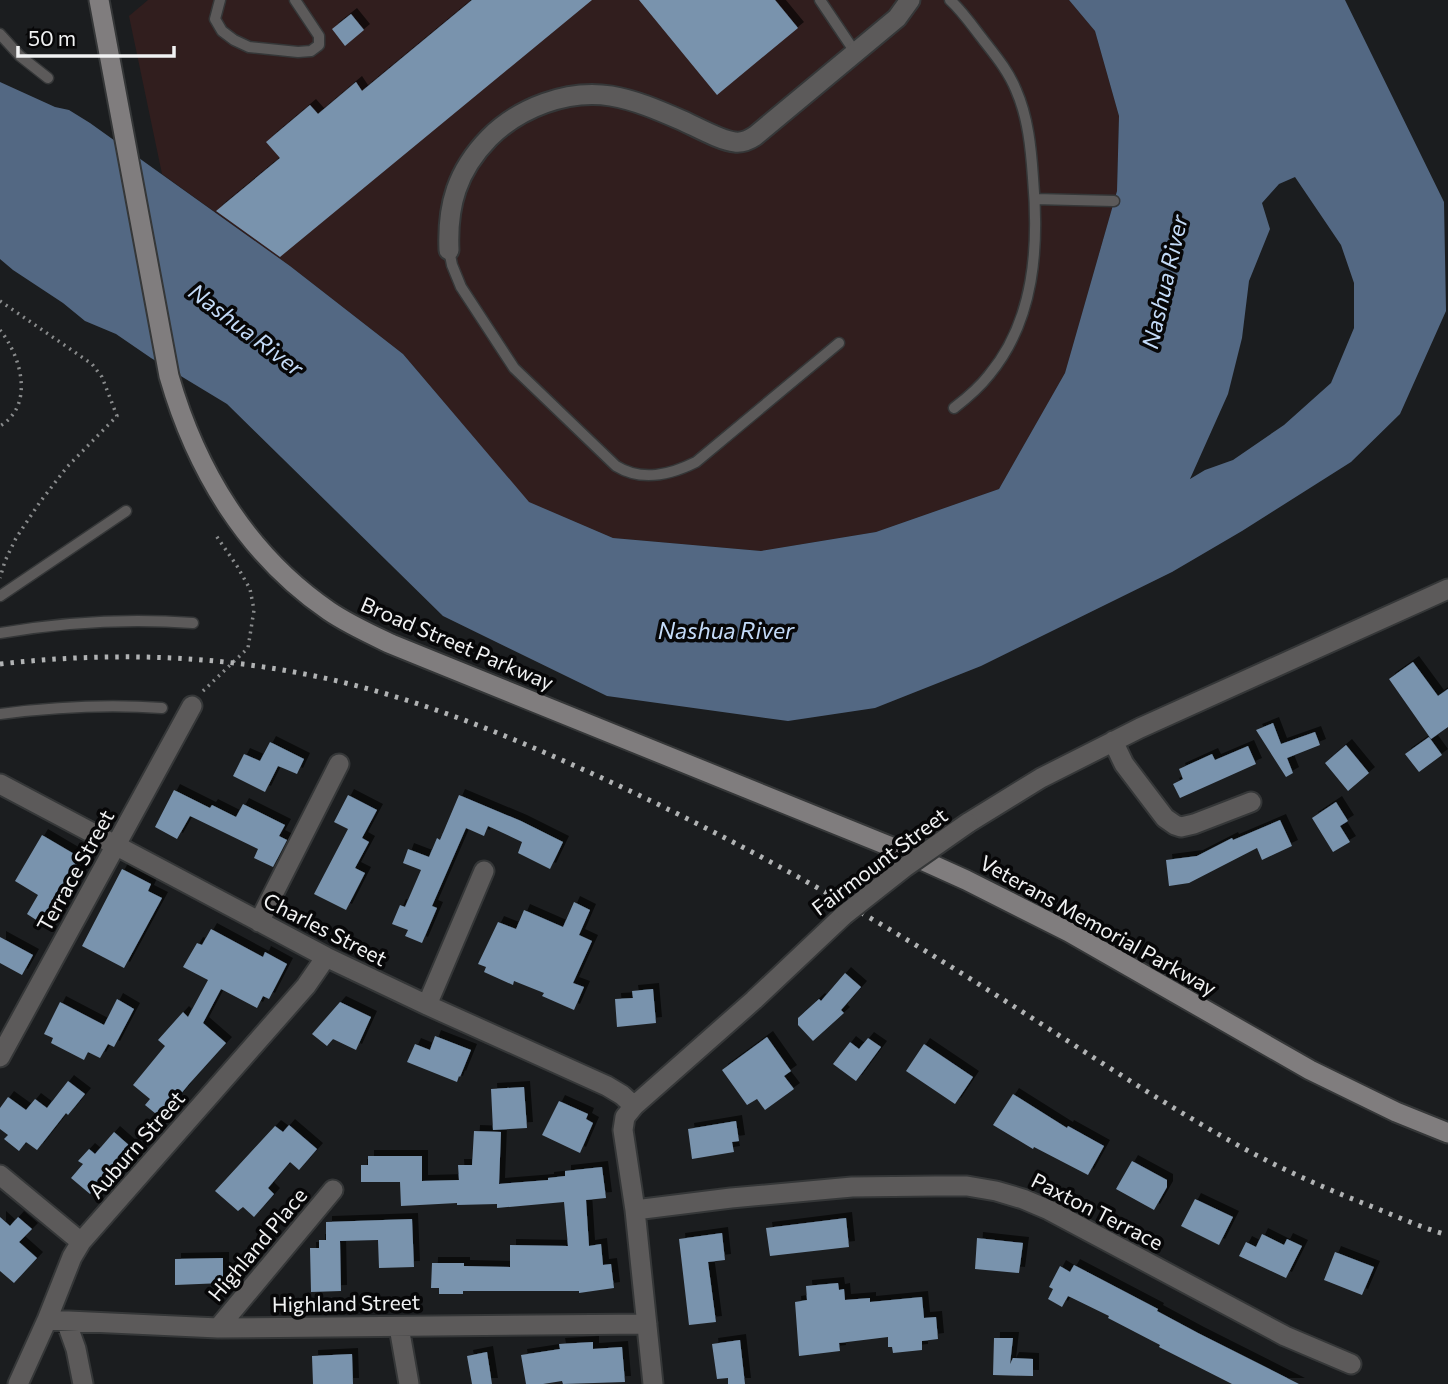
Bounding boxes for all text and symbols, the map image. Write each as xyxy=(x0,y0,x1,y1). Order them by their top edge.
scale bar xyxy=(18,14,173,58)
text: 50 m xyxy=(28,25,76,50)
water label: Nashua River xyxy=(1135,211,1193,351)
water label: Nashua River xyxy=(184,277,310,382)
street label: Broad Street Parkway xyxy=(358,591,558,695)
water label: Nashua River xyxy=(658,616,795,644)
street label: Fairmount Street xyxy=(806,802,952,920)
street label: Terrace Street xyxy=(31,805,118,936)
street label: Veterans Memorial Parkway xyxy=(976,849,1221,1000)
street label: Charles Street xyxy=(260,887,392,970)
street label: Auburn Street xyxy=(82,1085,189,1203)
street label: Paxton Terrace xyxy=(1028,1167,1168,1255)
street label: Highland Place xyxy=(202,1182,311,1306)
street label: Highland Street xyxy=(272,1289,420,1316)

